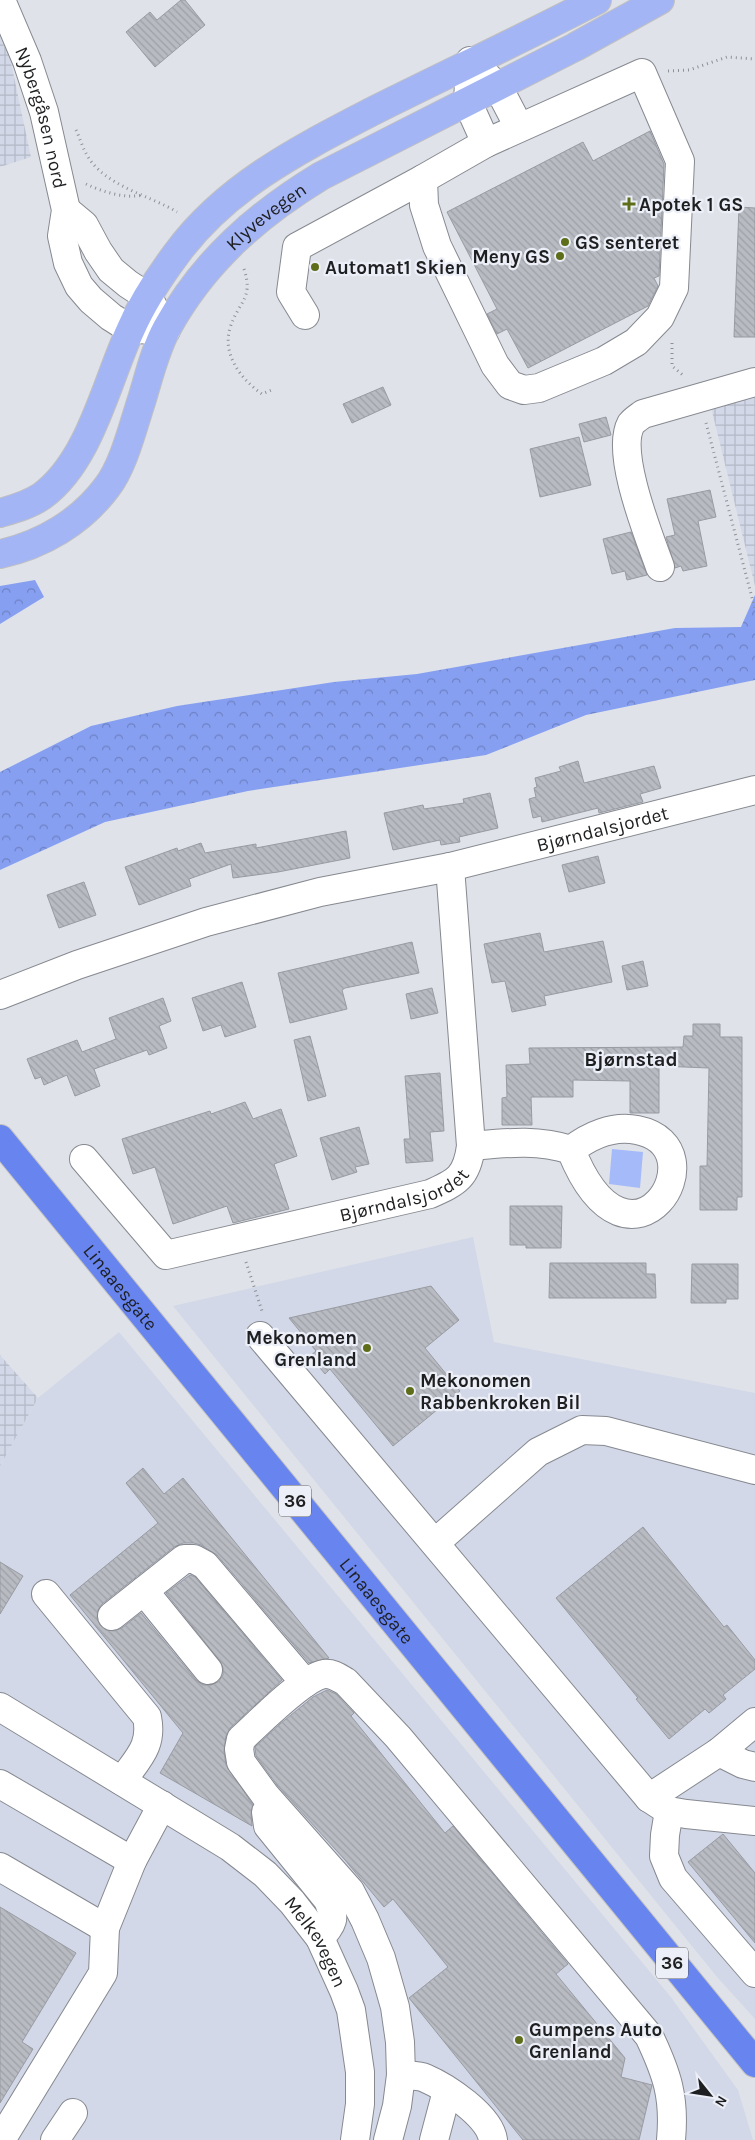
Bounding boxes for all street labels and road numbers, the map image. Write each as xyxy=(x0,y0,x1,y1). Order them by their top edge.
street label: Nybergåsen nord xyxy=(10,44,71,191)
street label: Klyvevegen xyxy=(222,178,310,255)
street label: Bjørndalsjordet xyxy=(534,802,671,857)
street label: Bjørndalsjordet xyxy=(337,1165,474,1227)
street label: Linaaesgate xyxy=(78,1240,162,1335)
road number: 36 xyxy=(279,1485,311,1516)
street label: Linaaesgate xyxy=(335,1554,418,1649)
street label: Melkevegen xyxy=(280,1892,351,1991)
road number: 36 xyxy=(656,1948,688,1979)

